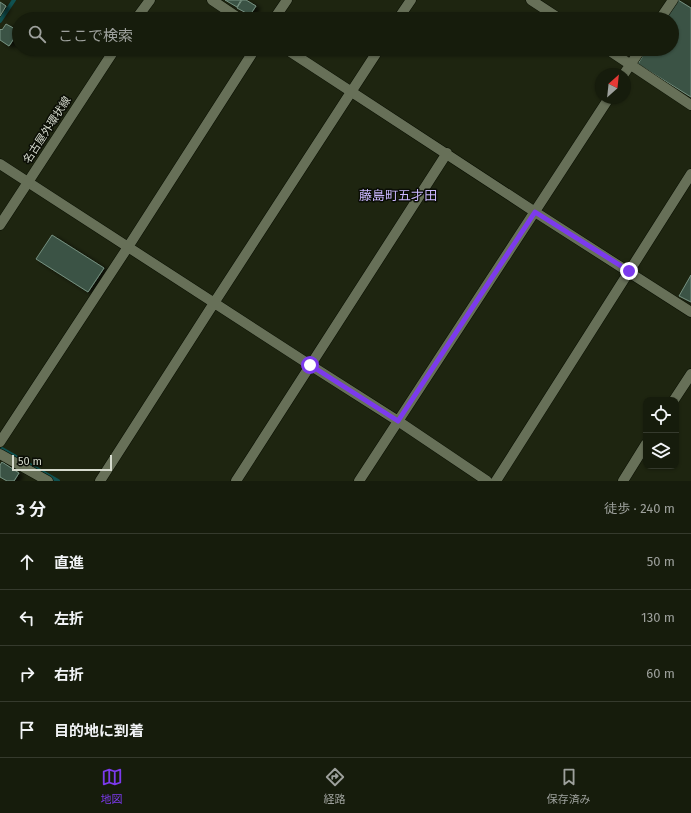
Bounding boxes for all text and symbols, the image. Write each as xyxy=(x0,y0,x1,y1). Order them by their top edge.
search box xyxy=(12,12,679,56)
icon: search xyxy=(26,23,48,45)
text: ここで検索 xyxy=(58,27,133,45)
north arrow xyxy=(595,68,631,104)
street label: 名古屋外環状線 xyxy=(21,94,73,166)
district label: 藤島町五才田 xyxy=(359,188,437,203)
route end xyxy=(620,262,638,280)
route start xyxy=(301,356,319,374)
map controls xyxy=(643,397,679,469)
button: locate xyxy=(643,397,679,433)
button: layers xyxy=(643,433,679,469)
scale bar xyxy=(12,453,112,472)
text: 50 m xyxy=(18,455,42,468)
text: 3 分 xyxy=(16,499,46,520)
text: 徒歩 · 240 m xyxy=(604,501,675,516)
icon: ahead xyxy=(16,551,38,573)
text: 直進 xyxy=(54,554,84,572)
text: 50 m xyxy=(647,554,675,569)
icon: left xyxy=(16,607,38,629)
text: 左折 xyxy=(54,610,84,628)
text: 130 m xyxy=(641,610,675,625)
icon: right xyxy=(16,663,38,685)
text: 右折 xyxy=(54,666,84,684)
text: 60 m xyxy=(646,666,675,681)
icon: arrive xyxy=(16,719,38,741)
text: 目的地に到着 xyxy=(54,722,144,740)
tab: 地図 xyxy=(101,766,123,806)
tab: 経路 xyxy=(324,766,346,806)
tab: 保存済み xyxy=(547,766,591,806)

